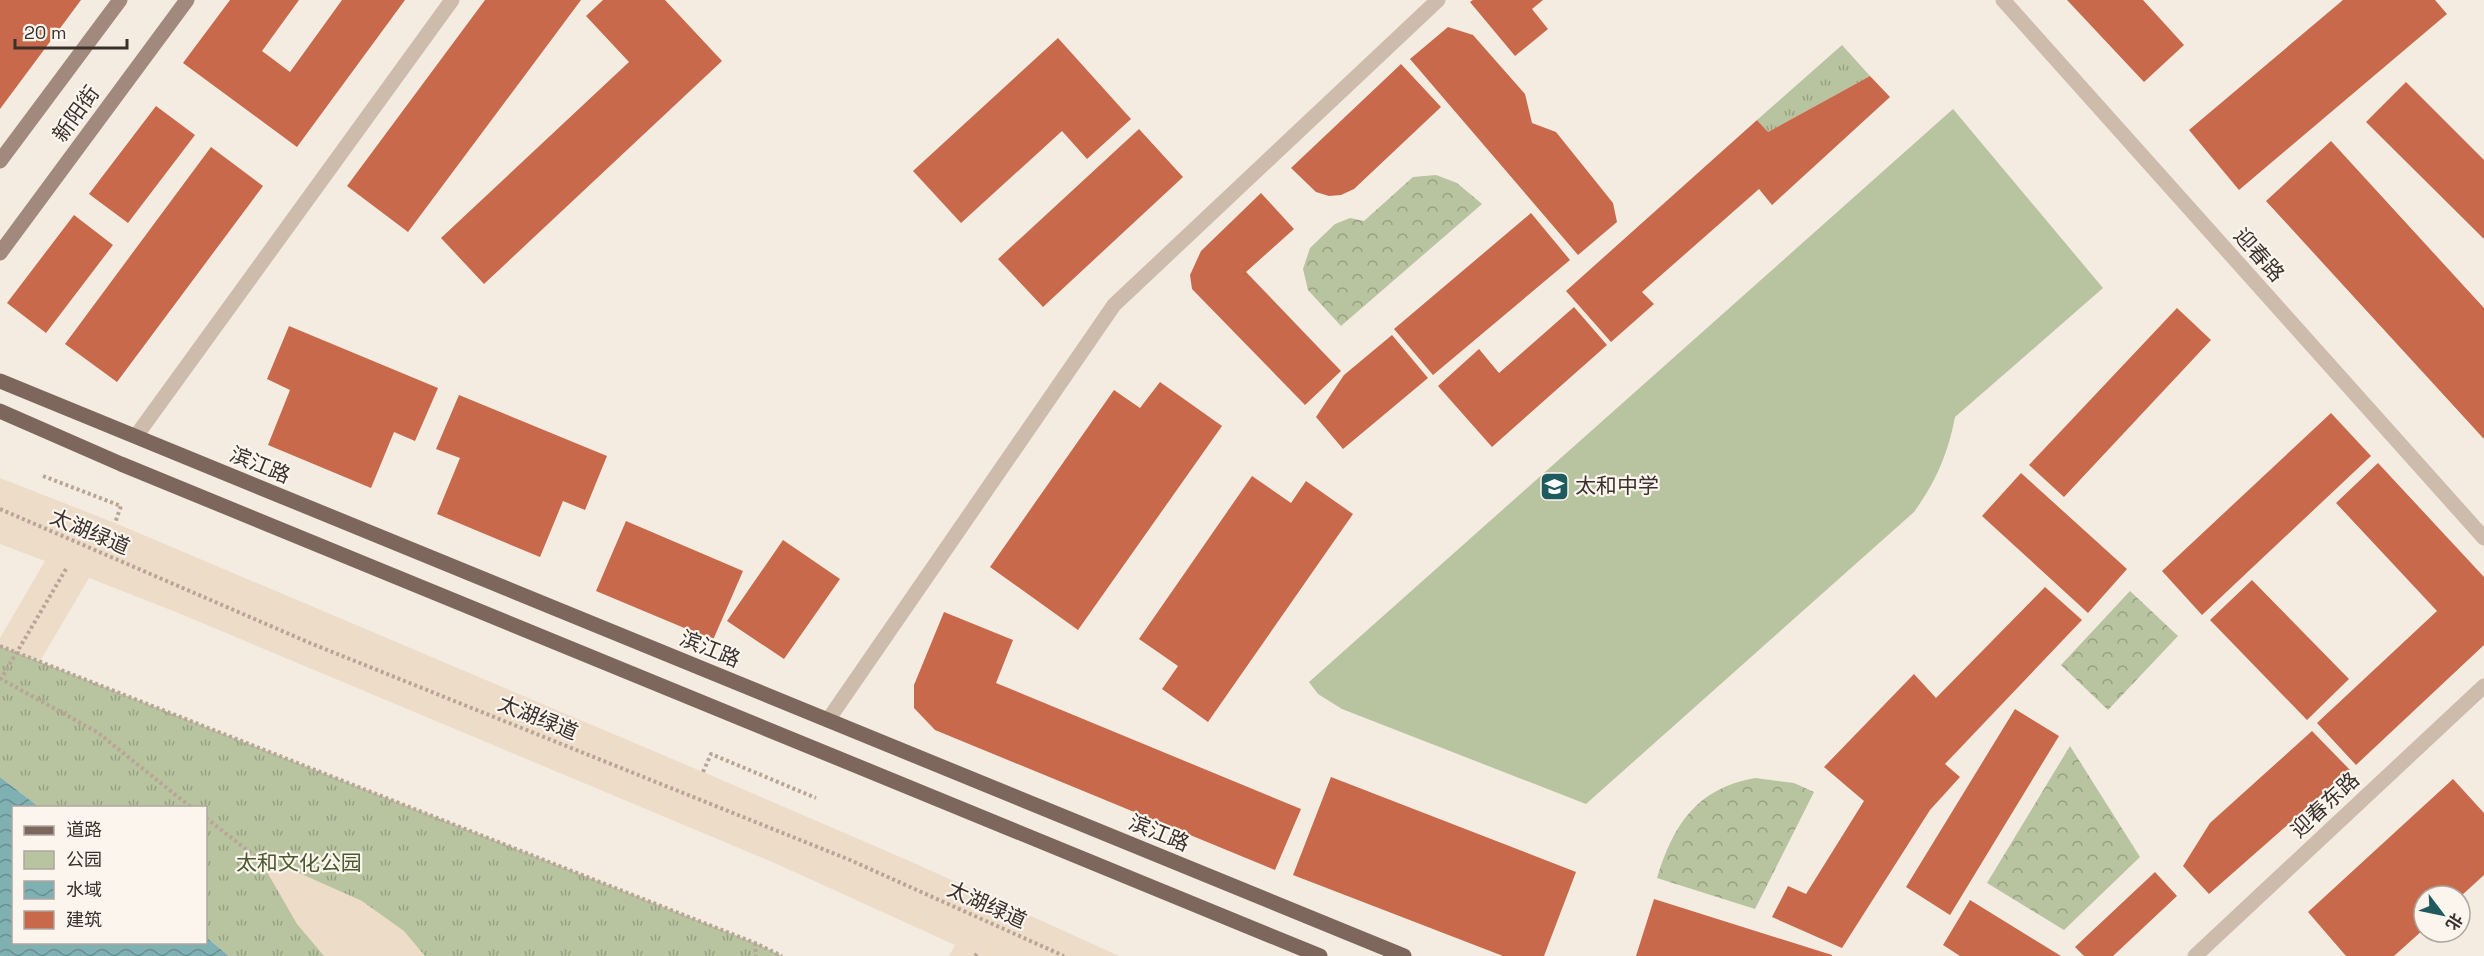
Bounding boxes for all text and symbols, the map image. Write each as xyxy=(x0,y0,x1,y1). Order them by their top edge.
scale bar xyxy=(15,12,128,50)
text: 20 m xyxy=(24,21,67,44)
street label: 新阳街 xyxy=(46,80,105,147)
street label: 迎春路 xyxy=(2228,222,2290,287)
street label: 滨江路 xyxy=(226,440,294,489)
school or university icon: 太和中学 xyxy=(1538,470,1570,502)
place label: 太和中学 xyxy=(1575,472,1659,499)
street label: 太湖绿道 xyxy=(46,503,134,560)
street label: 滨江路 xyxy=(676,624,744,673)
street label: 太湖绿道 xyxy=(494,689,582,746)
street label: 迎春东路 xyxy=(2285,766,2365,843)
legend xyxy=(12,806,207,944)
street label: 滨江路 xyxy=(1125,808,1193,857)
text: 道路 xyxy=(66,818,102,841)
text: 公园 xyxy=(66,848,102,871)
park label: 太和文化公园 xyxy=(236,849,362,876)
street label: 太湖绿道 xyxy=(943,875,1031,934)
text: 水域 xyxy=(66,878,102,901)
north arrow xyxy=(2412,884,2472,944)
text: 建筑 xyxy=(66,908,102,931)
text: 北 xyxy=(2441,909,2467,934)

